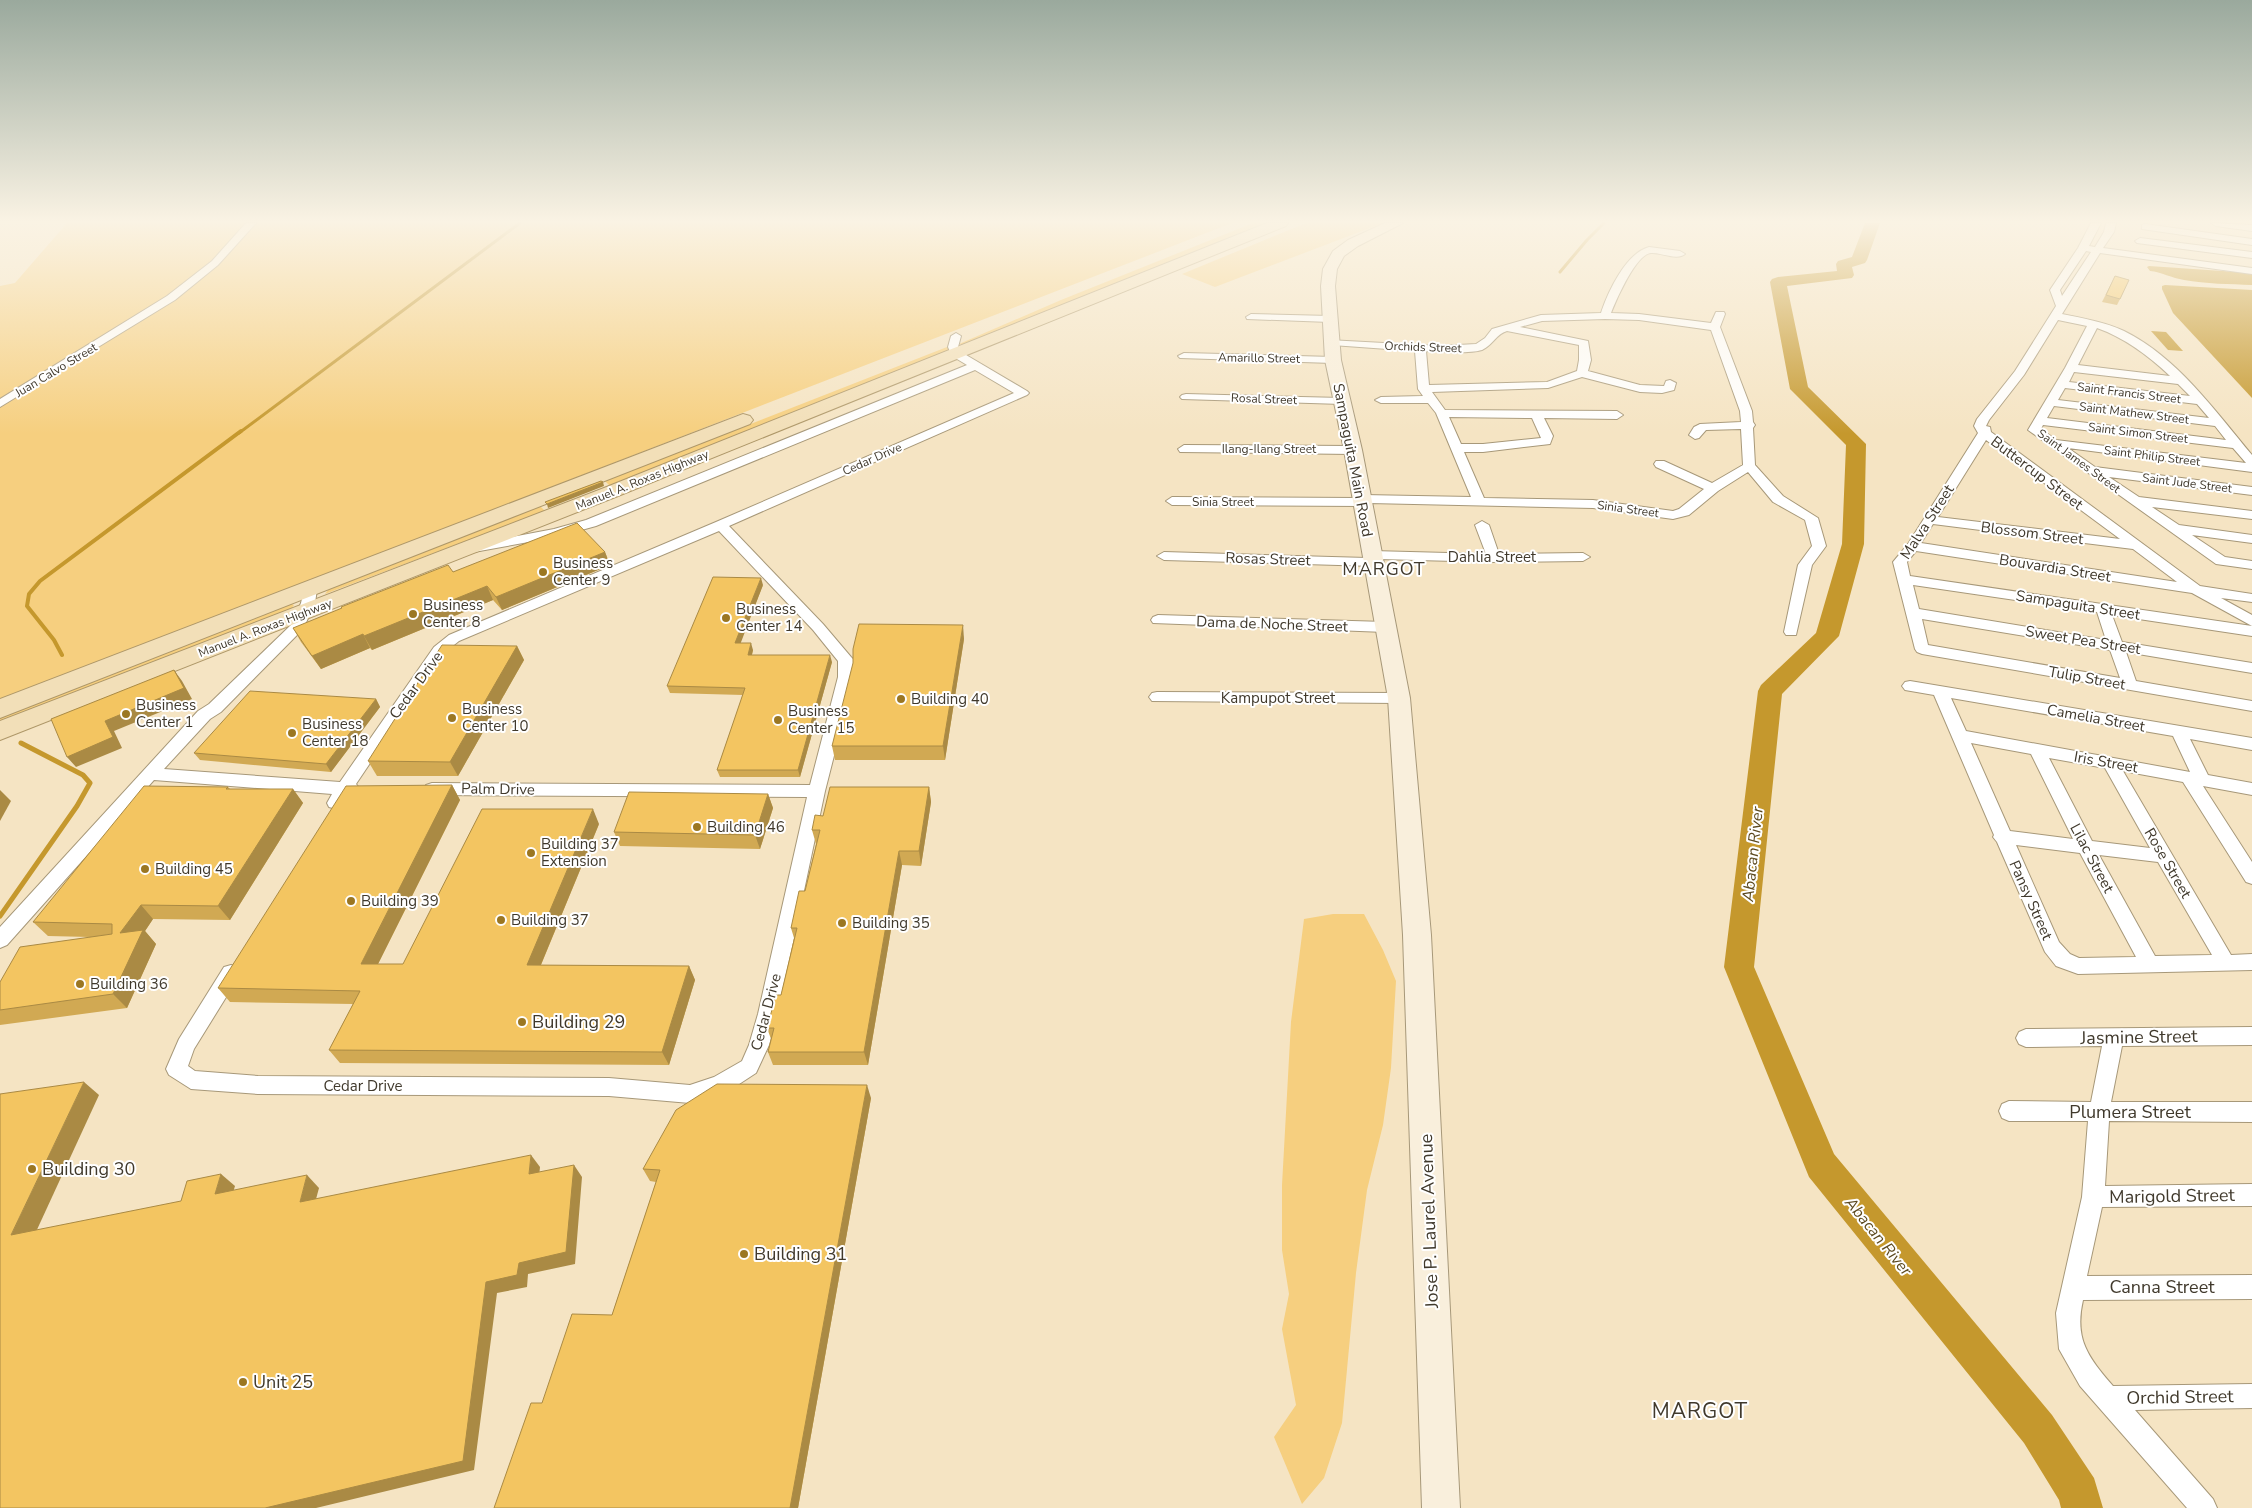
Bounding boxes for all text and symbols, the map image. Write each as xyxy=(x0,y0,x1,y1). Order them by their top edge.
street label: Orchids Street xyxy=(1384,338,1463,356)
street label: Juan Calvo Street xyxy=(11,339,101,401)
street label: Amarillo Street xyxy=(1218,349,1301,367)
street label: Saint Francis Street xyxy=(2076,379,2183,407)
street label: Sampaguita Main Road xyxy=(1328,382,1378,538)
street label: Rosal Street xyxy=(1231,390,1298,408)
street label: Saint Mathew Street xyxy=(2078,398,2191,428)
street label: Saint Simon Street xyxy=(2087,419,2190,447)
street label: Saint James Street xyxy=(2034,425,2124,497)
street label: Buttercup Street xyxy=(1987,432,2088,515)
street label: Cedar Drive xyxy=(840,439,904,479)
street label: Ilang-Ilang Street xyxy=(1222,441,1317,457)
street label: Saint Philip Street xyxy=(2103,442,2202,470)
street label: Manuel A. Roxas Highway xyxy=(573,446,712,514)
street label: Saint Jude Street xyxy=(2141,470,2234,497)
street label: Malva Street xyxy=(1895,480,1959,563)
street label: Sinia Street xyxy=(1192,494,1255,510)
street label: Sinia Street xyxy=(1596,497,1661,521)
street label: Blossom Street xyxy=(1980,517,2085,549)
street label: Dahlia Street xyxy=(1448,547,1537,567)
street label: Rosas Street xyxy=(1225,548,1312,571)
street label: Bouvardia Street xyxy=(1998,549,2113,587)
place label: Business Center 9 xyxy=(553,553,613,590)
district label: MARGOT xyxy=(1342,557,1426,581)
marker: Business Center 9 xyxy=(537,566,549,578)
street label: Sampaguita Street xyxy=(2015,585,2142,625)
street label: Manuel A. Roxas Highway xyxy=(196,595,335,661)
place label: Business Center 8 xyxy=(423,595,483,632)
place label: Business Center 14 xyxy=(736,599,802,636)
marker: Business Center 8 xyxy=(407,608,419,620)
street label: Dama de Noche Street xyxy=(1196,611,1349,637)
marker: Business Center 14 xyxy=(720,612,732,624)
street label: Sweet Pea Street xyxy=(2024,621,2143,659)
street label: Cedar Drive xyxy=(385,647,447,723)
street label: Tulip Street xyxy=(2047,661,2128,695)
street label: Kampupot Street xyxy=(1221,688,1336,708)
place label: Building 40 xyxy=(911,689,989,709)
marker: Building 40 xyxy=(895,693,907,705)
place label: Business Center 1 xyxy=(136,695,196,732)
place label: Business Center 10 xyxy=(462,699,528,736)
street label: Camelia Street xyxy=(2045,700,2147,737)
place label: Business Center 15 xyxy=(788,701,854,738)
marker: Business Center 1 xyxy=(120,708,132,720)
marker: Business Center 10 xyxy=(446,712,458,724)
place label: Business Center 18 xyxy=(302,714,368,751)
marker: Business Center 15 xyxy=(772,714,784,726)
marker: Business Center 18 xyxy=(286,727,298,739)
street label: Iris Street xyxy=(2072,747,2140,778)
street label: Palm Drive xyxy=(461,778,535,800)
water label: Abacan River xyxy=(1737,804,1769,904)
place label: Building 46 xyxy=(707,817,785,837)
street label: Lilac Street xyxy=(2065,820,2119,897)
marker: Building 46 xyxy=(691,821,703,833)
street label: Rose Street xyxy=(2140,824,2197,902)
place label: Building 37 Extension xyxy=(541,834,619,871)
marker: Building 37 Extension xyxy=(525,847,537,859)
street label: Pansy Street xyxy=(2005,857,2058,944)
place label: Building 45 xyxy=(155,859,233,879)
marker: Building 45 xyxy=(139,863,151,875)
place label: Building 39 xyxy=(361,891,439,911)
marker: Building 39 xyxy=(345,895,357,907)
place label: Building 37 xyxy=(511,910,589,930)
place label: Building 35 xyxy=(852,913,930,933)
marker: Building 37 xyxy=(495,914,507,926)
marker: Building 35 xyxy=(836,917,848,929)
street label: Cedar Drive xyxy=(746,971,786,1053)
place label: Building 36 xyxy=(90,974,168,994)
marker: Building 36 xyxy=(74,978,86,990)
place label: Building 29 xyxy=(532,1010,625,1034)
marker: Building 29 xyxy=(516,1016,528,1028)
street label: Jasmine Street xyxy=(2079,1024,2198,1050)
street label: Cedar Drive xyxy=(323,1076,403,1096)
street label: Plumera Street xyxy=(2069,1100,2191,1124)
street label: Jose P. Laurel Avenue xyxy=(1414,1133,1444,1310)
place label: Building 30 xyxy=(42,1157,135,1181)
marker: Building 30 xyxy=(26,1163,38,1175)
street label: Marigold Street xyxy=(2109,1183,2236,1209)
water label: Abacan River xyxy=(1839,1192,1918,1282)
place label: Building 31 xyxy=(754,1242,847,1266)
marker: Building 31 xyxy=(738,1248,750,1260)
street label: Canna Street xyxy=(2109,1275,2215,1299)
place label: Unit 25 xyxy=(253,1370,313,1394)
marker: Unit 25 xyxy=(237,1376,249,1388)
street label: Orchid Street xyxy=(2126,1384,2234,1410)
district label: MARGOT xyxy=(1652,1397,1748,1425)

